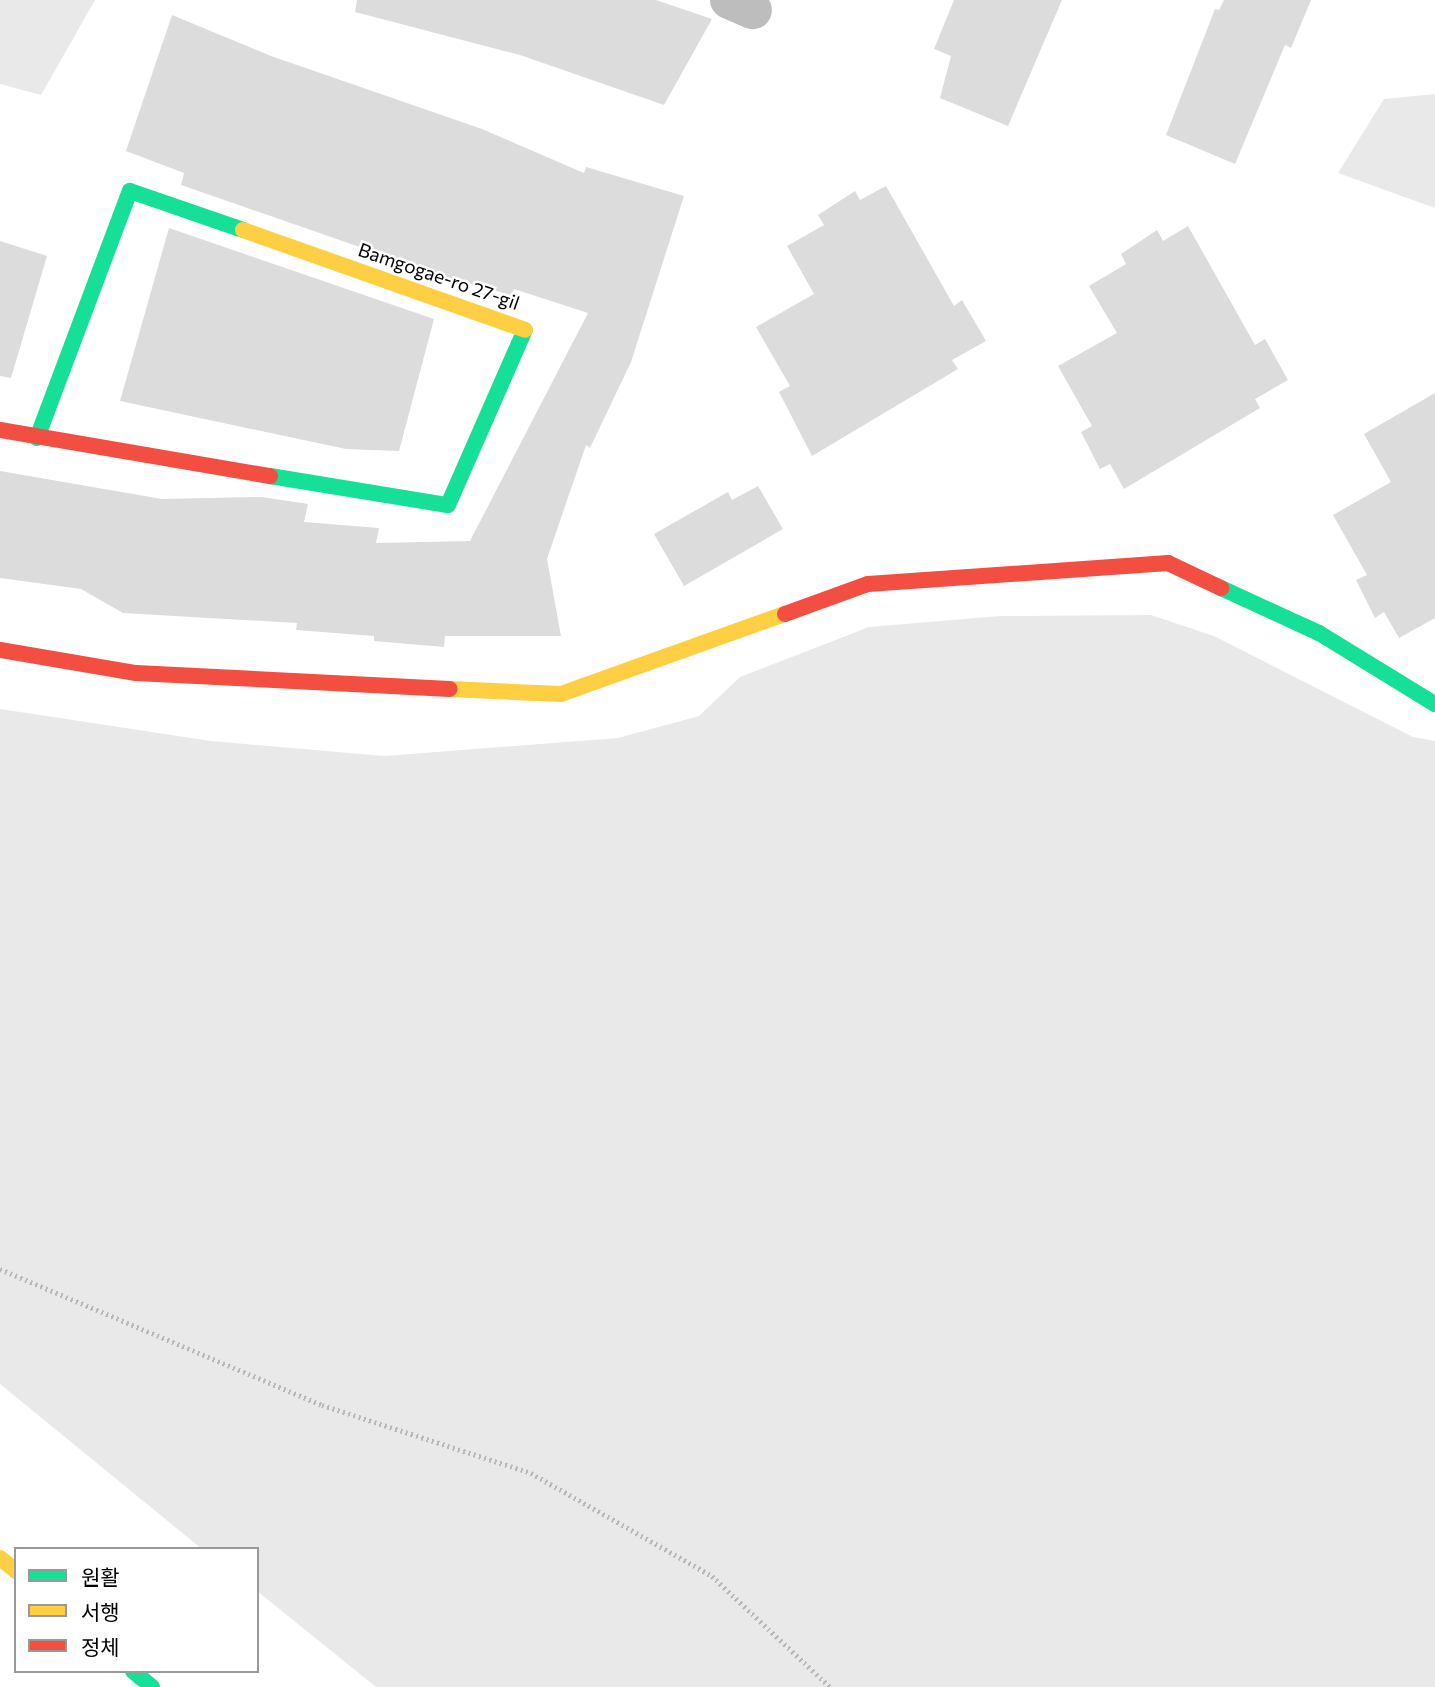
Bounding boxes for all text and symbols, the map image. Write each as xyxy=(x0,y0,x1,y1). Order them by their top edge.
street label: Bamgogae-ro 27-gil xyxy=(355,238,523,314)
legend xyxy=(14,1547,259,1673)
text: 원활 xyxy=(81,1564,120,1589)
text: 서행 xyxy=(81,1599,120,1624)
text: 정체 xyxy=(81,1634,120,1659)

